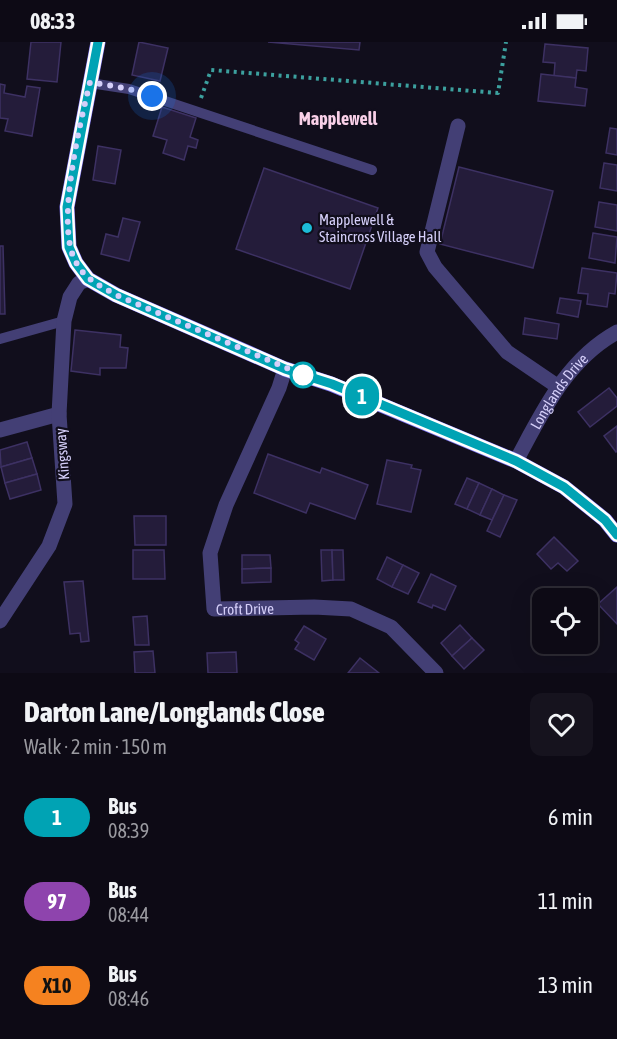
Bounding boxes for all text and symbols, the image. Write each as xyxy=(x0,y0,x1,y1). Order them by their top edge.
text: 08:33 xyxy=(30,8,75,34)
your location xyxy=(137,81,167,111)
district label: Mapplewell xyxy=(299,108,377,129)
place label: Mapplewell & Staincross Village Hall xyxy=(319,211,441,245)
marker: Mapplewell & Staincross Village Hall xyxy=(300,221,314,235)
street label: Longlands Drive xyxy=(526,350,591,432)
unlabelled marker xyxy=(290,362,316,388)
line badge: 1 xyxy=(342,376,382,416)
text: 1 xyxy=(357,384,367,408)
street label: Kingsway xyxy=(52,428,72,480)
map controls xyxy=(532,588,598,654)
button: locate xyxy=(532,588,598,654)
street label: Croft Drive xyxy=(216,599,274,617)
button: heart xyxy=(530,693,593,756)
text: Darton Lane/Longlands Close xyxy=(24,696,325,728)
text: Walk · 2 min · 150 m xyxy=(24,735,167,758)
text: Bus xyxy=(108,793,137,819)
text: 6 min xyxy=(548,804,593,830)
text: 1 xyxy=(52,805,62,829)
text: 08:39 xyxy=(108,819,149,842)
text: Bus xyxy=(108,877,137,903)
text: 11 min xyxy=(538,888,593,914)
text: 97 xyxy=(47,889,67,913)
text: 08:44 xyxy=(108,903,149,926)
text: Bus xyxy=(108,961,137,987)
text: 13 min xyxy=(538,972,593,998)
text: X10 xyxy=(42,973,72,997)
text: 08:46 xyxy=(108,987,149,1010)

